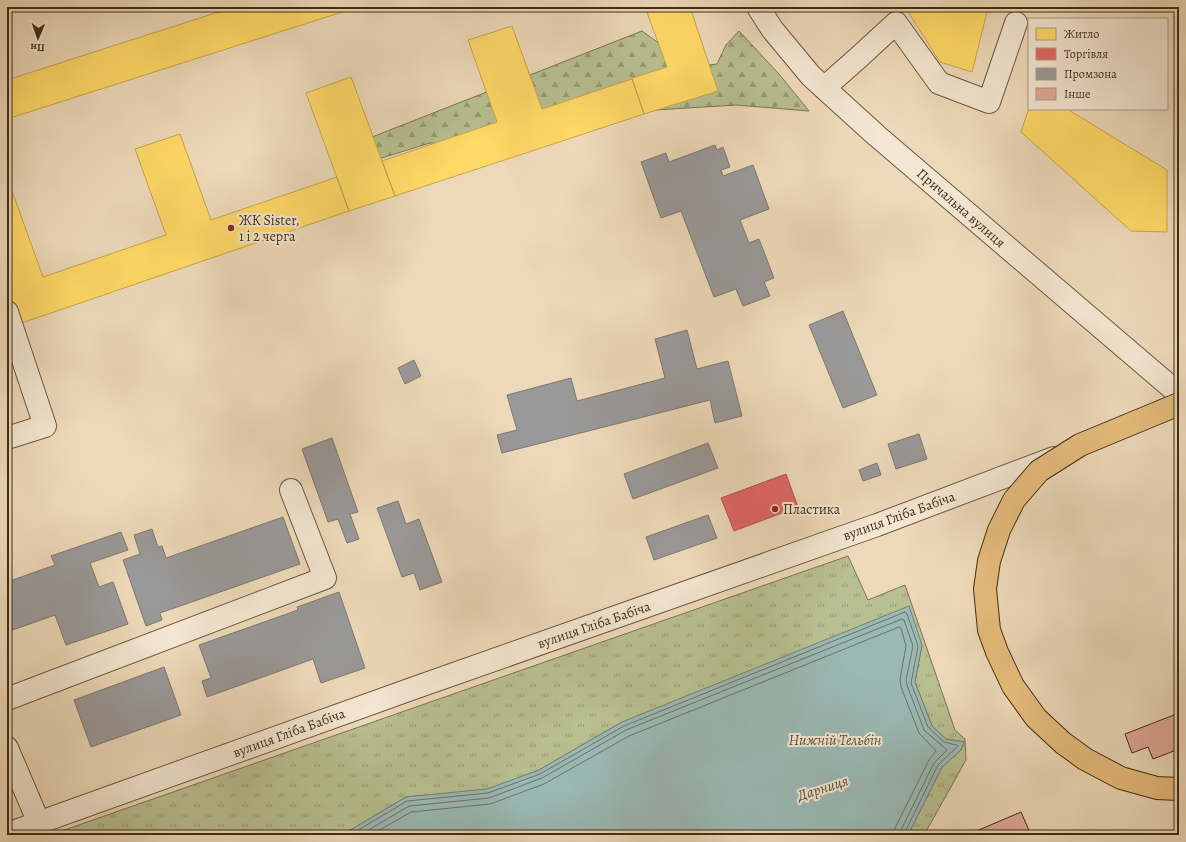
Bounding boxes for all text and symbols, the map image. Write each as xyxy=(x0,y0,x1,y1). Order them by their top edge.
north arrow xyxy=(18,18,58,58)
legend xyxy=(1028,18,1168,110)
text: Житло xyxy=(1064,26,1099,42)
text: Пн xyxy=(30,40,45,55)
text: Торгівля xyxy=(1064,46,1108,62)
text: Промзона xyxy=(1064,66,1117,82)
text: Інше xyxy=(1064,86,1090,102)
street label: Причальна вулиця xyxy=(913,164,1010,252)
place label: ЖК Sister, 1 і 2 черга xyxy=(239,211,300,246)
marker: ЖК Sister, 1 і 2 черга xyxy=(226,223,236,233)
street label: вулиця Гліба Бабіча xyxy=(840,487,958,545)
place label: Пластика xyxy=(783,500,841,519)
marker: Пластика xyxy=(770,504,780,514)
street label: вулиця Гліба Бабіча xyxy=(535,597,654,653)
street label: вулиця Гліба Бабіча xyxy=(230,704,348,762)
water label: Нижній Тельбін xyxy=(788,730,882,750)
water label: Дарниця xyxy=(794,770,851,806)

